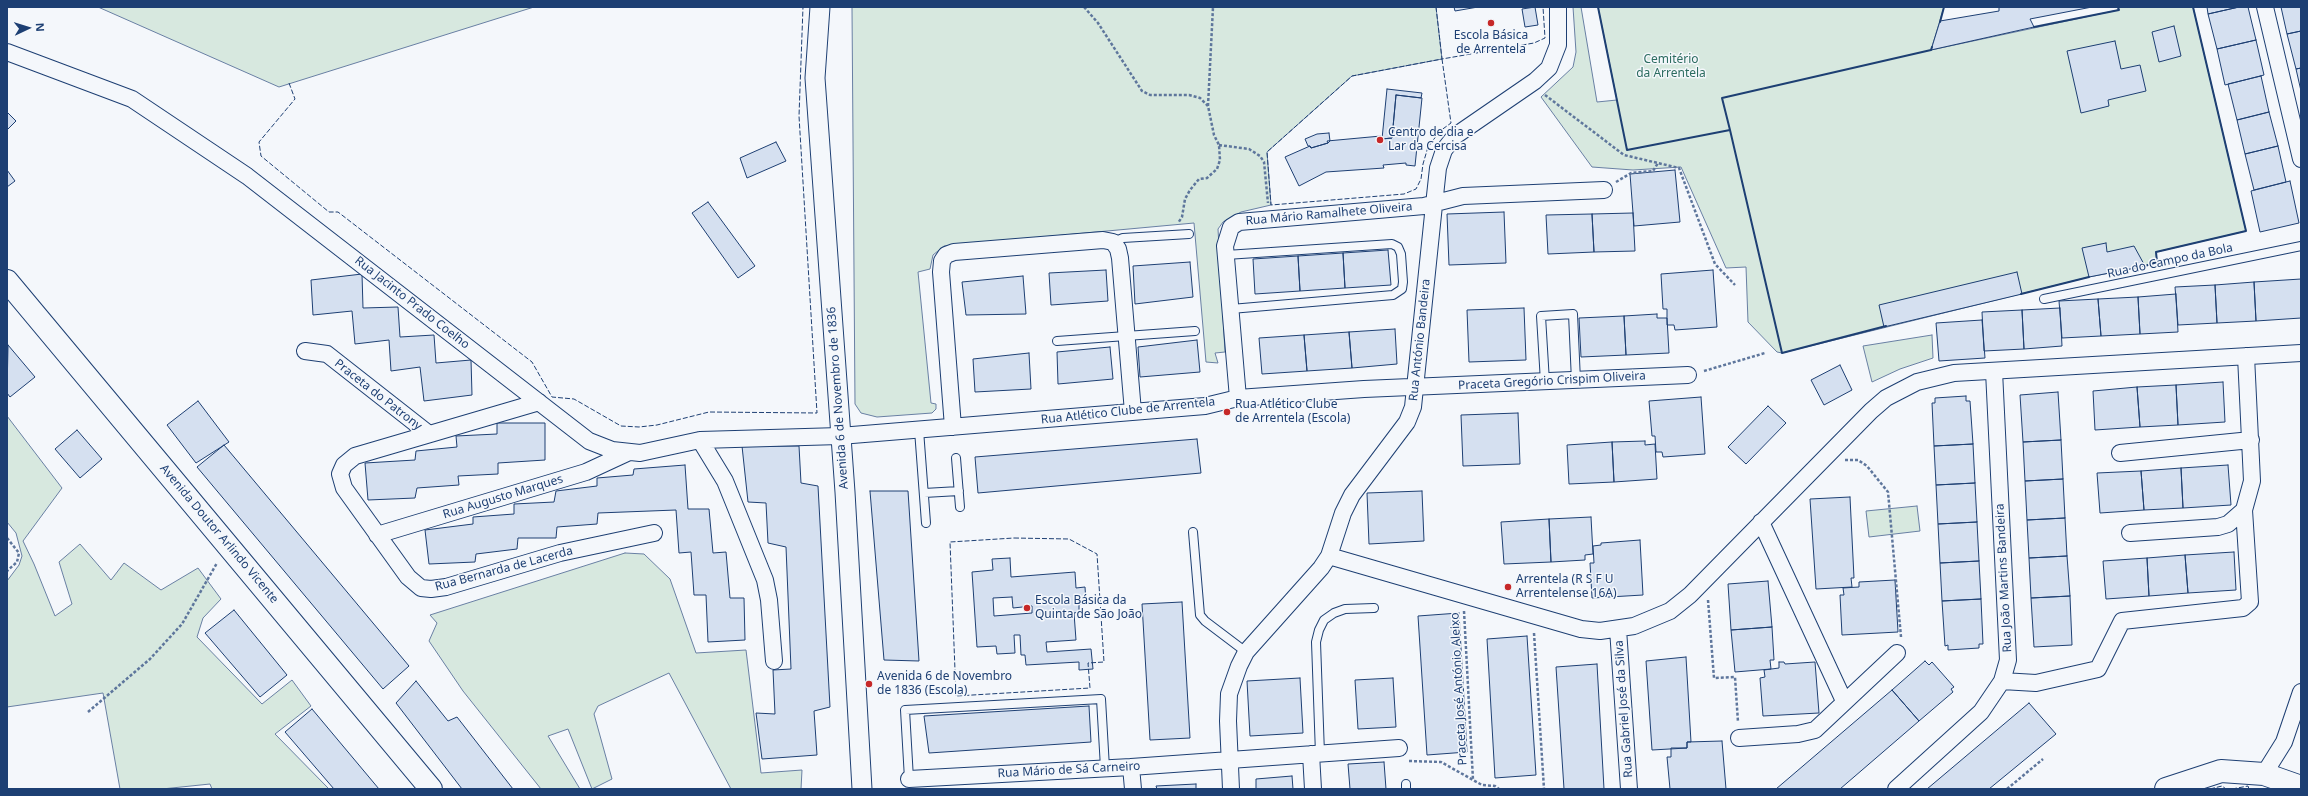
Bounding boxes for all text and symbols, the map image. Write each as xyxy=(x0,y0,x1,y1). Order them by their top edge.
north arrow xyxy=(8,8,48,48)
marker: Escola Básica de Arrentela xyxy=(1486,18,1496,28)
text: N xyxy=(33,22,48,32)
place label: Escola Básica de Arrentela xyxy=(1454,29,1528,57)
park label: Cemitério da Arrentela xyxy=(1636,53,1706,81)
place label: Centro de dia e Lar da Cercisa xyxy=(1388,126,1474,154)
marker: Centro de dia e Lar da Cercisa xyxy=(1375,135,1385,145)
street label: Rua Mário Ramalhete Oliveira xyxy=(1245,200,1413,228)
street label: Rua do Campo da Bola xyxy=(2106,241,2234,281)
street label: Rua Jacinto Prado Coelho xyxy=(352,254,472,352)
street label: Rua António Bandeira xyxy=(1406,278,1434,402)
street label: Avenida 6 de Novembro de 1836 xyxy=(824,306,852,490)
street label: Praceta do Patrony xyxy=(331,356,425,434)
street label: Praceta Gregório Crispim Oliveira xyxy=(1458,369,1646,393)
street label: Rua Atlético Clube de Arrentela xyxy=(1040,395,1216,427)
place label: Rua Atlético Clube de Arrentela (Escola) xyxy=(1235,398,1350,426)
marker: Rua Atlético Clube de Arrentela (Escola) xyxy=(1222,407,1232,417)
street label: Avenida Doutor Arlindo Vicente xyxy=(157,462,281,606)
street label: Rua Augusto Marques xyxy=(441,472,565,522)
street label: Rua João Martins Bandeira xyxy=(1993,503,2015,653)
street label: Rua Bernarda de Lacerda xyxy=(434,544,574,594)
place label: Arrentela (R S F U Arrentelense 16A) xyxy=(1516,573,1617,601)
marker: Arrentela (R S F U Arrentelense 16A) xyxy=(1503,582,1513,592)
place label: Escola Básica da Quinta de São João xyxy=(1035,594,1142,622)
marker: Escola Básica da Quinta de São João xyxy=(1022,603,1032,613)
street label: Praceta José António Aleixo xyxy=(1448,612,1470,766)
street label: Rua Gabriel José da Silva xyxy=(1612,640,1636,778)
place label: Avenida 6 de Novembro de 1836 (Escola) xyxy=(877,670,1012,698)
marker: Avenida 6 de Novembro de 1836 (Escola) xyxy=(864,679,874,689)
street label: Rua Mário de Sá Carneiro xyxy=(997,759,1141,781)

